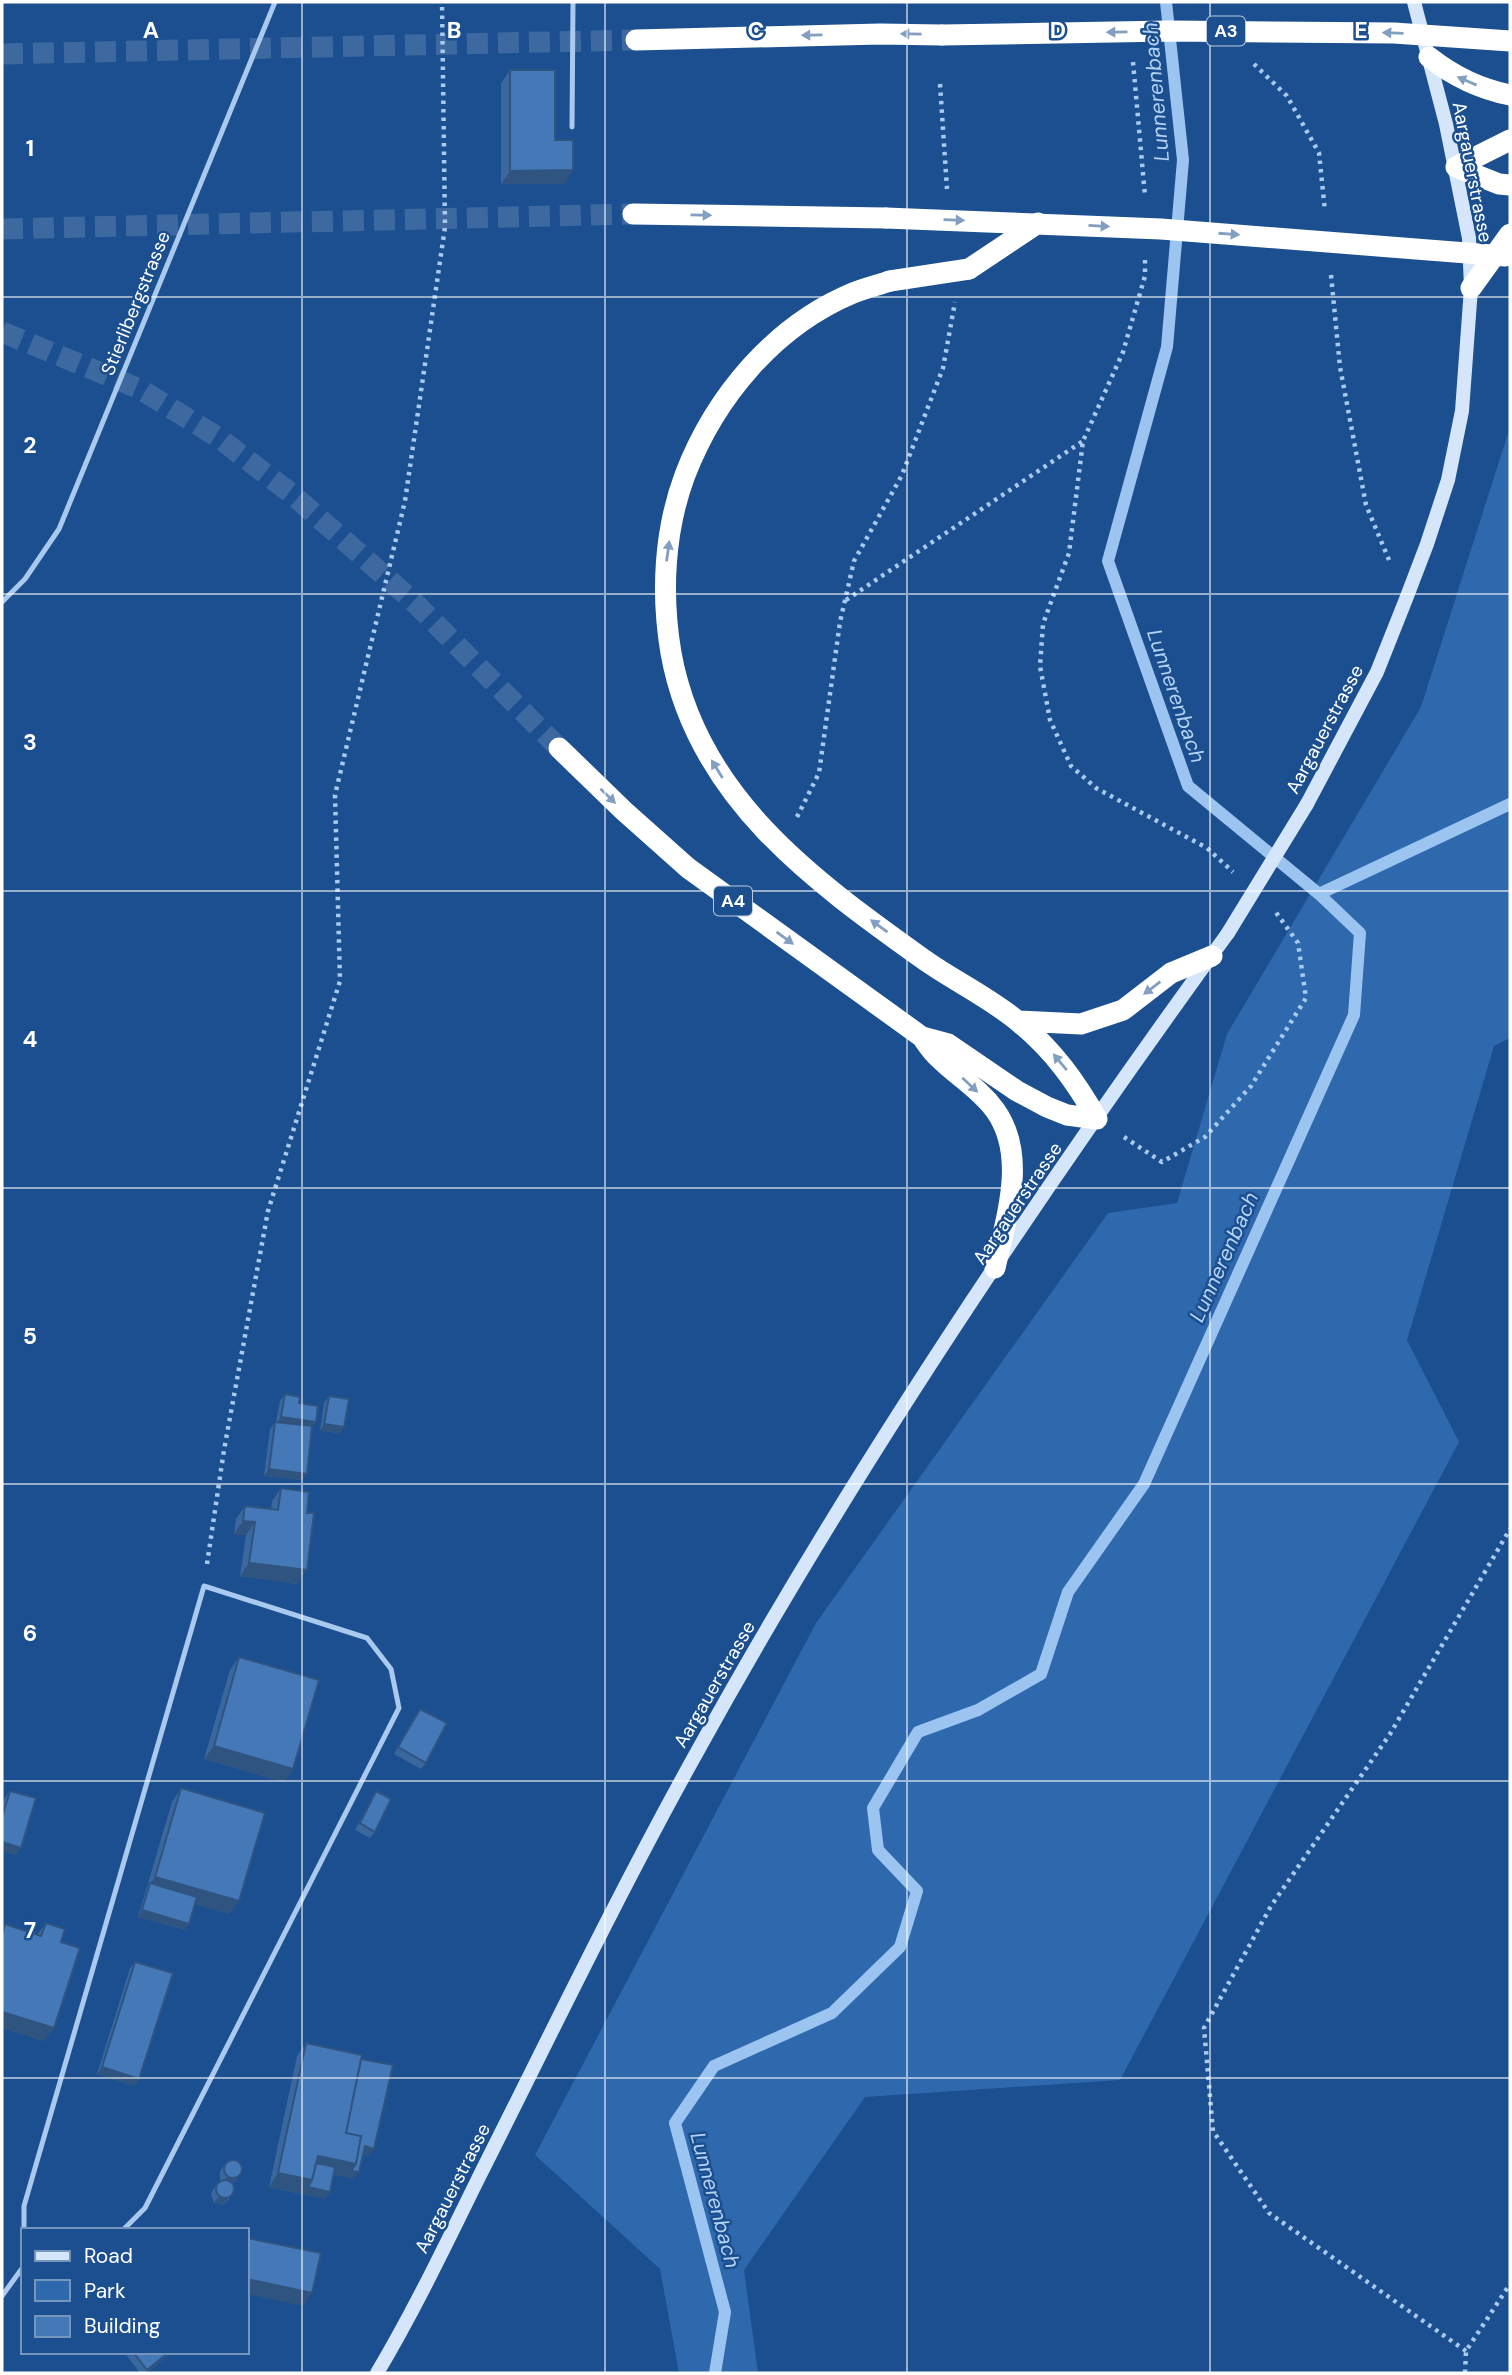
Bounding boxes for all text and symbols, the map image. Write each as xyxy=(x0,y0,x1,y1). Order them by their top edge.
text: A xyxy=(143,15,159,45)
text: B xyxy=(447,15,461,45)
text: C xyxy=(748,15,764,45)
text: D xyxy=(1050,15,1066,45)
text: E xyxy=(1354,15,1368,45)
road number: A3 xyxy=(1207,16,1245,46)
water label: Lunnerenbach xyxy=(1136,21,1176,163)
one-way arrow xyxy=(1106,26,1128,38)
one-way arrow xyxy=(1382,27,1404,38)
one-way arrow xyxy=(900,28,922,40)
one-way arrow xyxy=(800,30,822,41)
one-way arrow xyxy=(1457,75,1478,86)
street label: Aargauerstrasse xyxy=(1447,100,1498,245)
text: 1 xyxy=(26,133,34,163)
one-way arrow xyxy=(690,210,712,221)
one-way arrow xyxy=(944,215,966,226)
one-way arrow xyxy=(1089,221,1111,232)
street label: Stierlibergstrasse xyxy=(95,227,176,379)
one-way arrow xyxy=(1218,229,1240,240)
text: 2 xyxy=(23,430,37,460)
one-way arrow xyxy=(663,540,674,562)
water label: Lunnerenbach xyxy=(1140,625,1212,767)
street label: Aargauerstrasse xyxy=(1280,660,1369,798)
text: 3 xyxy=(23,727,37,757)
one-way arrow xyxy=(710,759,723,778)
one-way arrow xyxy=(599,787,616,804)
road number: A4 xyxy=(714,887,752,916)
one-way arrow xyxy=(870,919,888,933)
one-way arrow xyxy=(775,931,794,945)
one-way arrow xyxy=(1143,981,1161,995)
text: 4 xyxy=(23,1024,38,1054)
one-way arrow xyxy=(1053,1054,1068,1071)
one-way arrow xyxy=(961,1076,978,1092)
street label: Aargauerstrasse xyxy=(967,1137,1068,1269)
water label: Lunnerenbach xyxy=(1183,1188,1265,1326)
text: 5 xyxy=(23,1321,37,1351)
street label: Aargauerstrasse xyxy=(668,1616,761,1752)
text: 6 xyxy=(23,1618,37,1648)
text: 7 xyxy=(24,1915,36,1945)
street label: Aargauerstrasse xyxy=(409,2119,496,2258)
water label: Lunnerenbach xyxy=(683,2129,747,2271)
legend xyxy=(21,2228,248,2354)
text: Road xyxy=(84,2242,133,2270)
text: Park xyxy=(84,2277,126,2305)
text: Building xyxy=(84,2312,161,2340)

